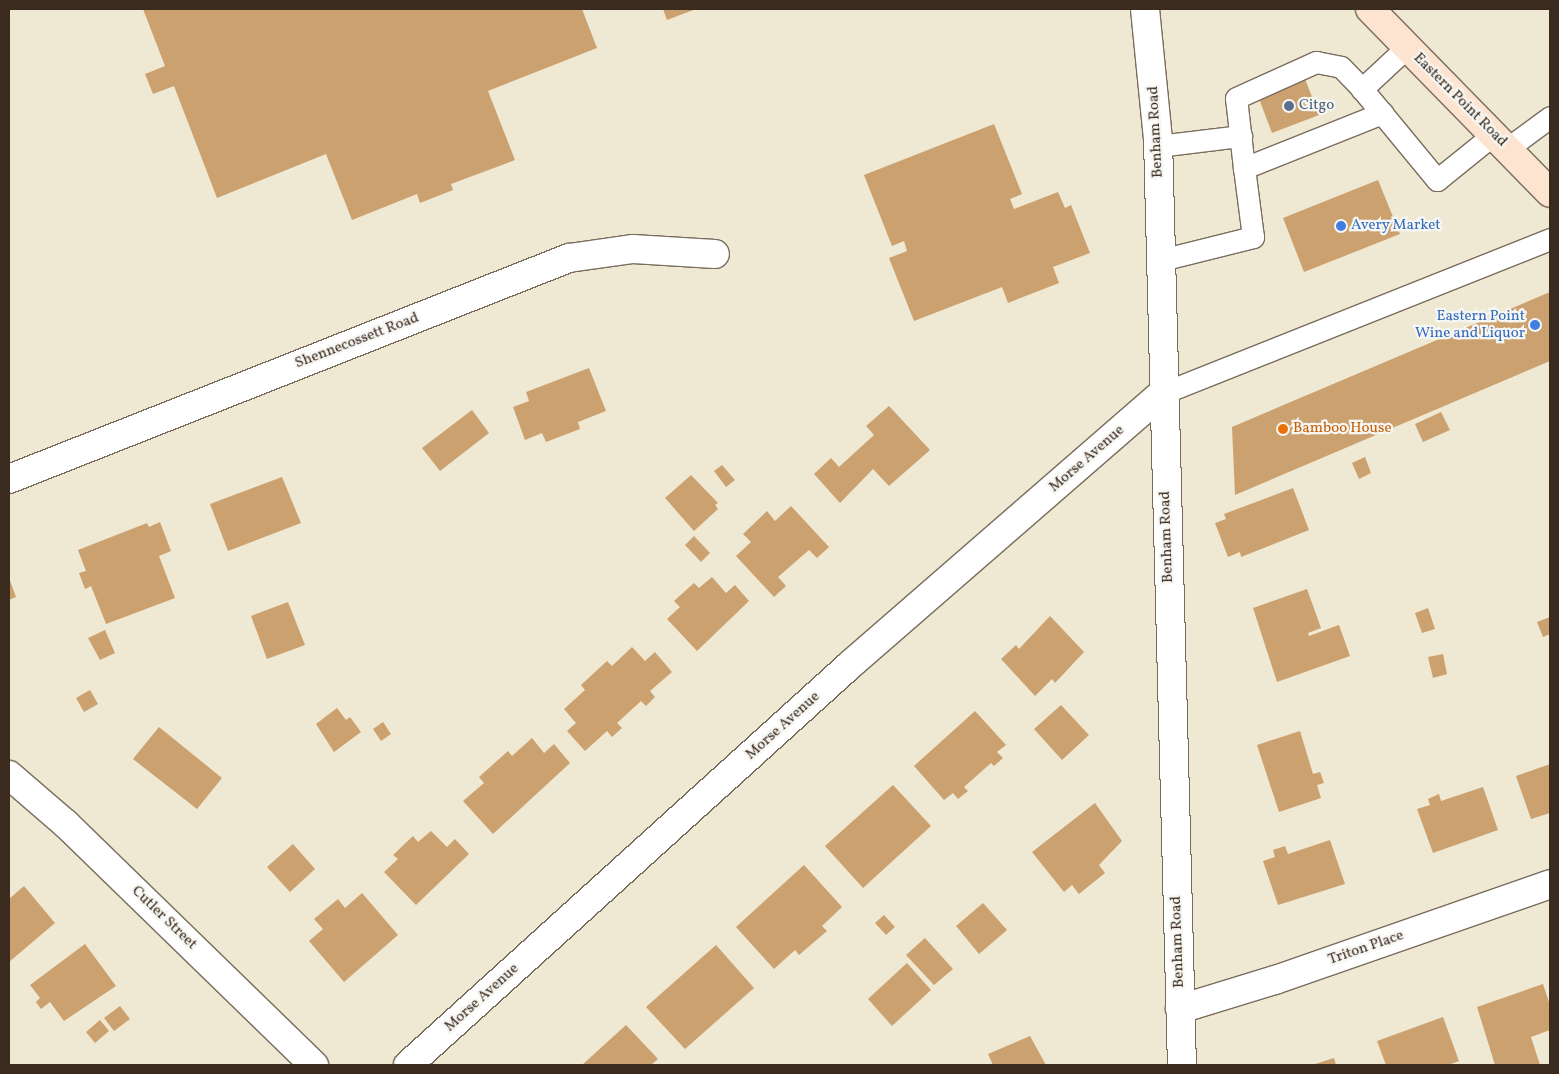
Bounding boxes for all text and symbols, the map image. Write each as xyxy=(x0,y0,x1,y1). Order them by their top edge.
street label: Eastern Point Road xyxy=(1409,49,1511,151)
street label: Benham Road xyxy=(1145,86,1167,178)
place label: Citgo xyxy=(1299,97,1334,115)
marker: Citgo xyxy=(1283,100,1295,112)
place label: Avery Market xyxy=(1351,217,1441,235)
marker: Avery Market xyxy=(1335,220,1347,232)
place label: Eastern Point Wine and Liquor xyxy=(1415,307,1525,342)
street label: Shennecossett Road xyxy=(293,309,421,373)
marker: Eastern Point Wine and Liquor xyxy=(1529,319,1541,331)
place label: Bamboo House xyxy=(1293,420,1392,438)
street label: Morse Avenue xyxy=(1046,422,1128,496)
marker: Bamboo House xyxy=(1277,423,1289,435)
street label: Benham Road xyxy=(1156,491,1178,583)
street label: Morse Avenue xyxy=(742,688,824,764)
street label: Cutler Street xyxy=(128,882,200,954)
street label: Benham Road xyxy=(1167,896,1189,988)
street label: Triton Place xyxy=(1326,927,1406,969)
street label: Morse Avenue xyxy=(441,960,523,1036)

